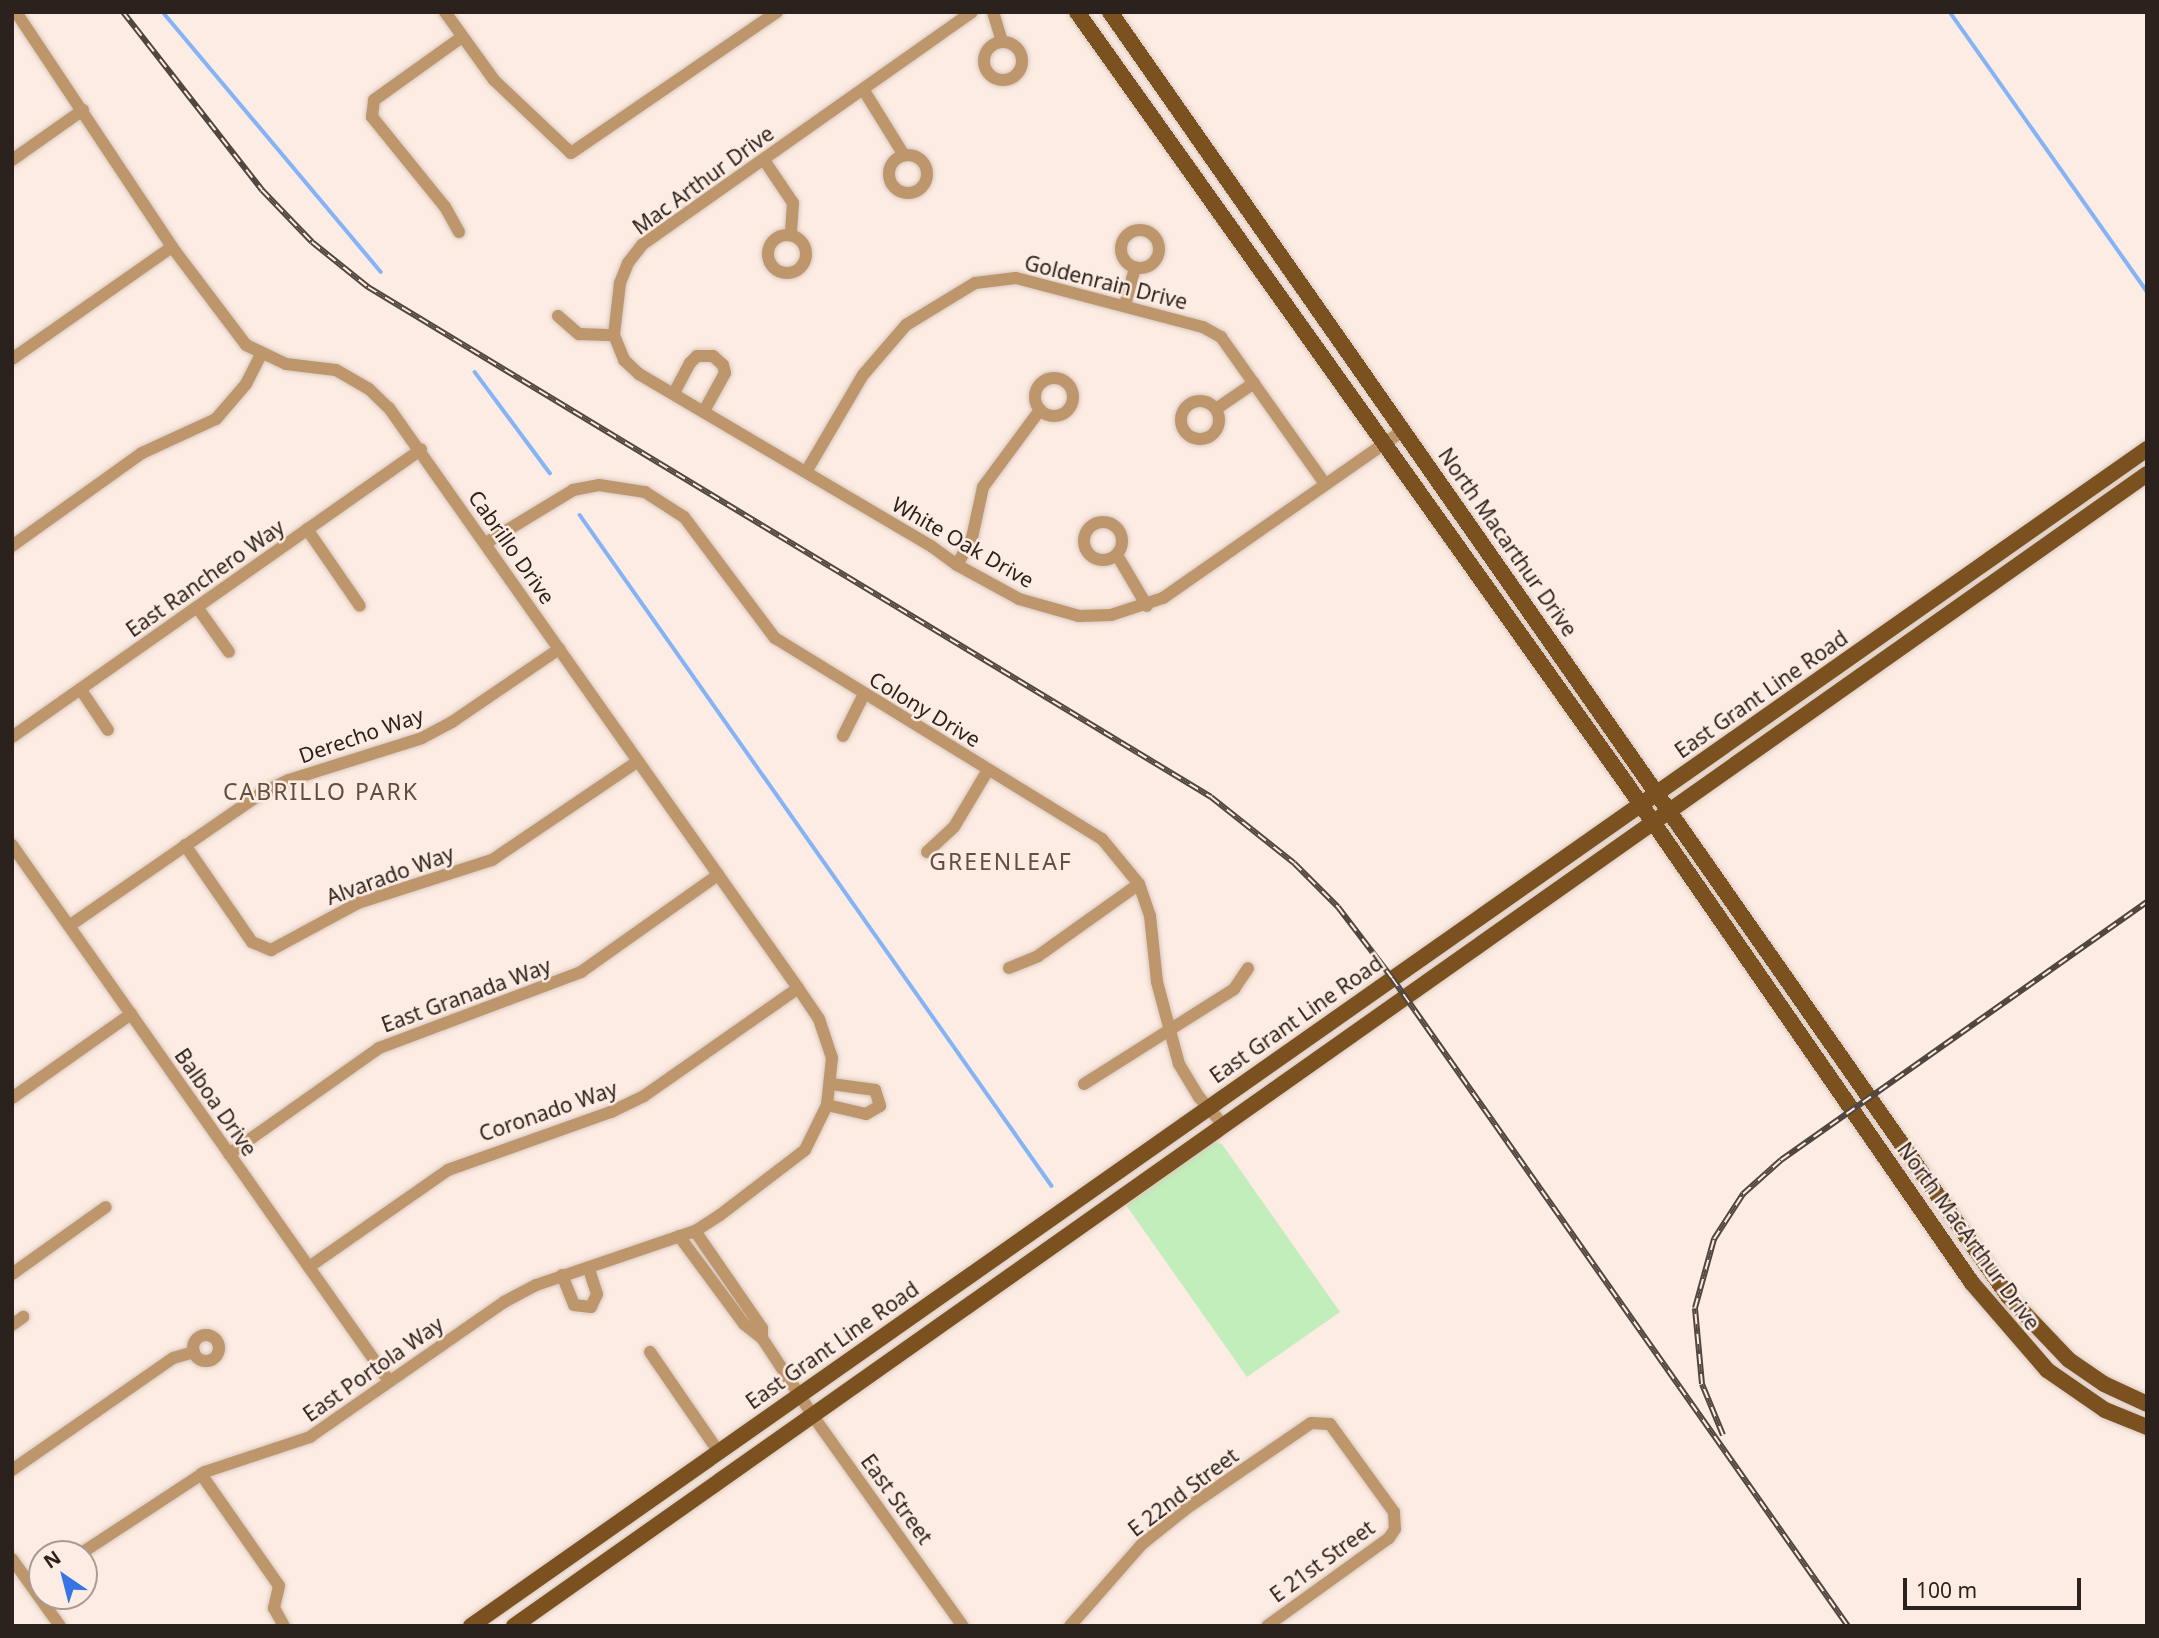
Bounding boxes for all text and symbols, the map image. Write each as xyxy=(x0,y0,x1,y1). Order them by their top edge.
street label: Mac Arthur Drive xyxy=(628,120,778,240)
street label: Goldenrain Drive xyxy=(1022,250,1190,314)
street label: North Macarthur Drive xyxy=(1433,443,1583,641)
street label: Cabrillo Drive xyxy=(464,485,560,609)
street label: White Oak Drive xyxy=(888,491,1038,593)
street label: East Ranchero Way xyxy=(121,514,289,642)
street label: East Grant Line Road xyxy=(1670,625,1852,763)
street label: Colony Drive xyxy=(865,666,985,752)
street label: Derecho Way xyxy=(295,702,427,768)
district label: CABRILLO PARK xyxy=(225,777,417,805)
street label: Alvarado Way xyxy=(323,840,457,910)
district label: GREENLEAF xyxy=(930,847,1072,875)
street label: East Grant Line Road xyxy=(1205,950,1387,1088)
street label: East Granada Way xyxy=(378,953,554,1037)
street label: Balboa Drive xyxy=(170,1043,262,1161)
street label: Coronado Way xyxy=(476,1076,620,1146)
street label: North MacArthur Drive xyxy=(1892,1137,2046,1335)
street label: East Grant Line Road xyxy=(741,1276,923,1414)
street label: East Portola Way xyxy=(298,1311,448,1427)
street label: E 22nd Street xyxy=(1123,1442,1243,1542)
street label: East Street xyxy=(856,1449,938,1549)
street label: E 21st Street xyxy=(1265,1515,1379,1607)
north arrow xyxy=(28,1540,98,1610)
text: N xyxy=(38,1544,66,1575)
scale bar xyxy=(1907,1564,2086,1608)
text: 100 m xyxy=(1916,1576,1977,1604)

